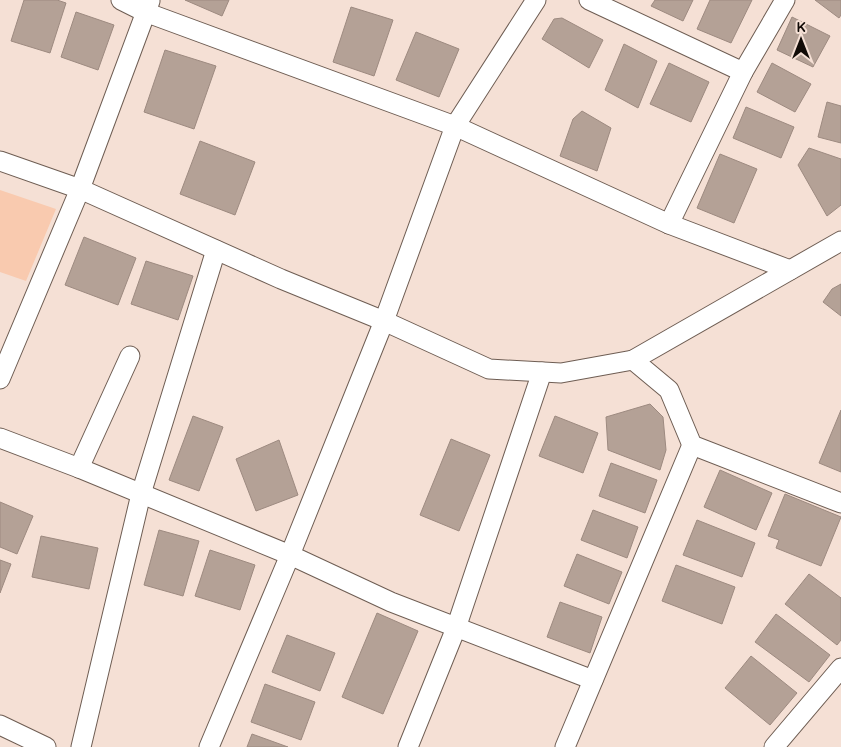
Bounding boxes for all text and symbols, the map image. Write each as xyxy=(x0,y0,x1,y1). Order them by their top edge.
north arrow xyxy=(776,15,826,65)
text: K xyxy=(796,18,806,36)

